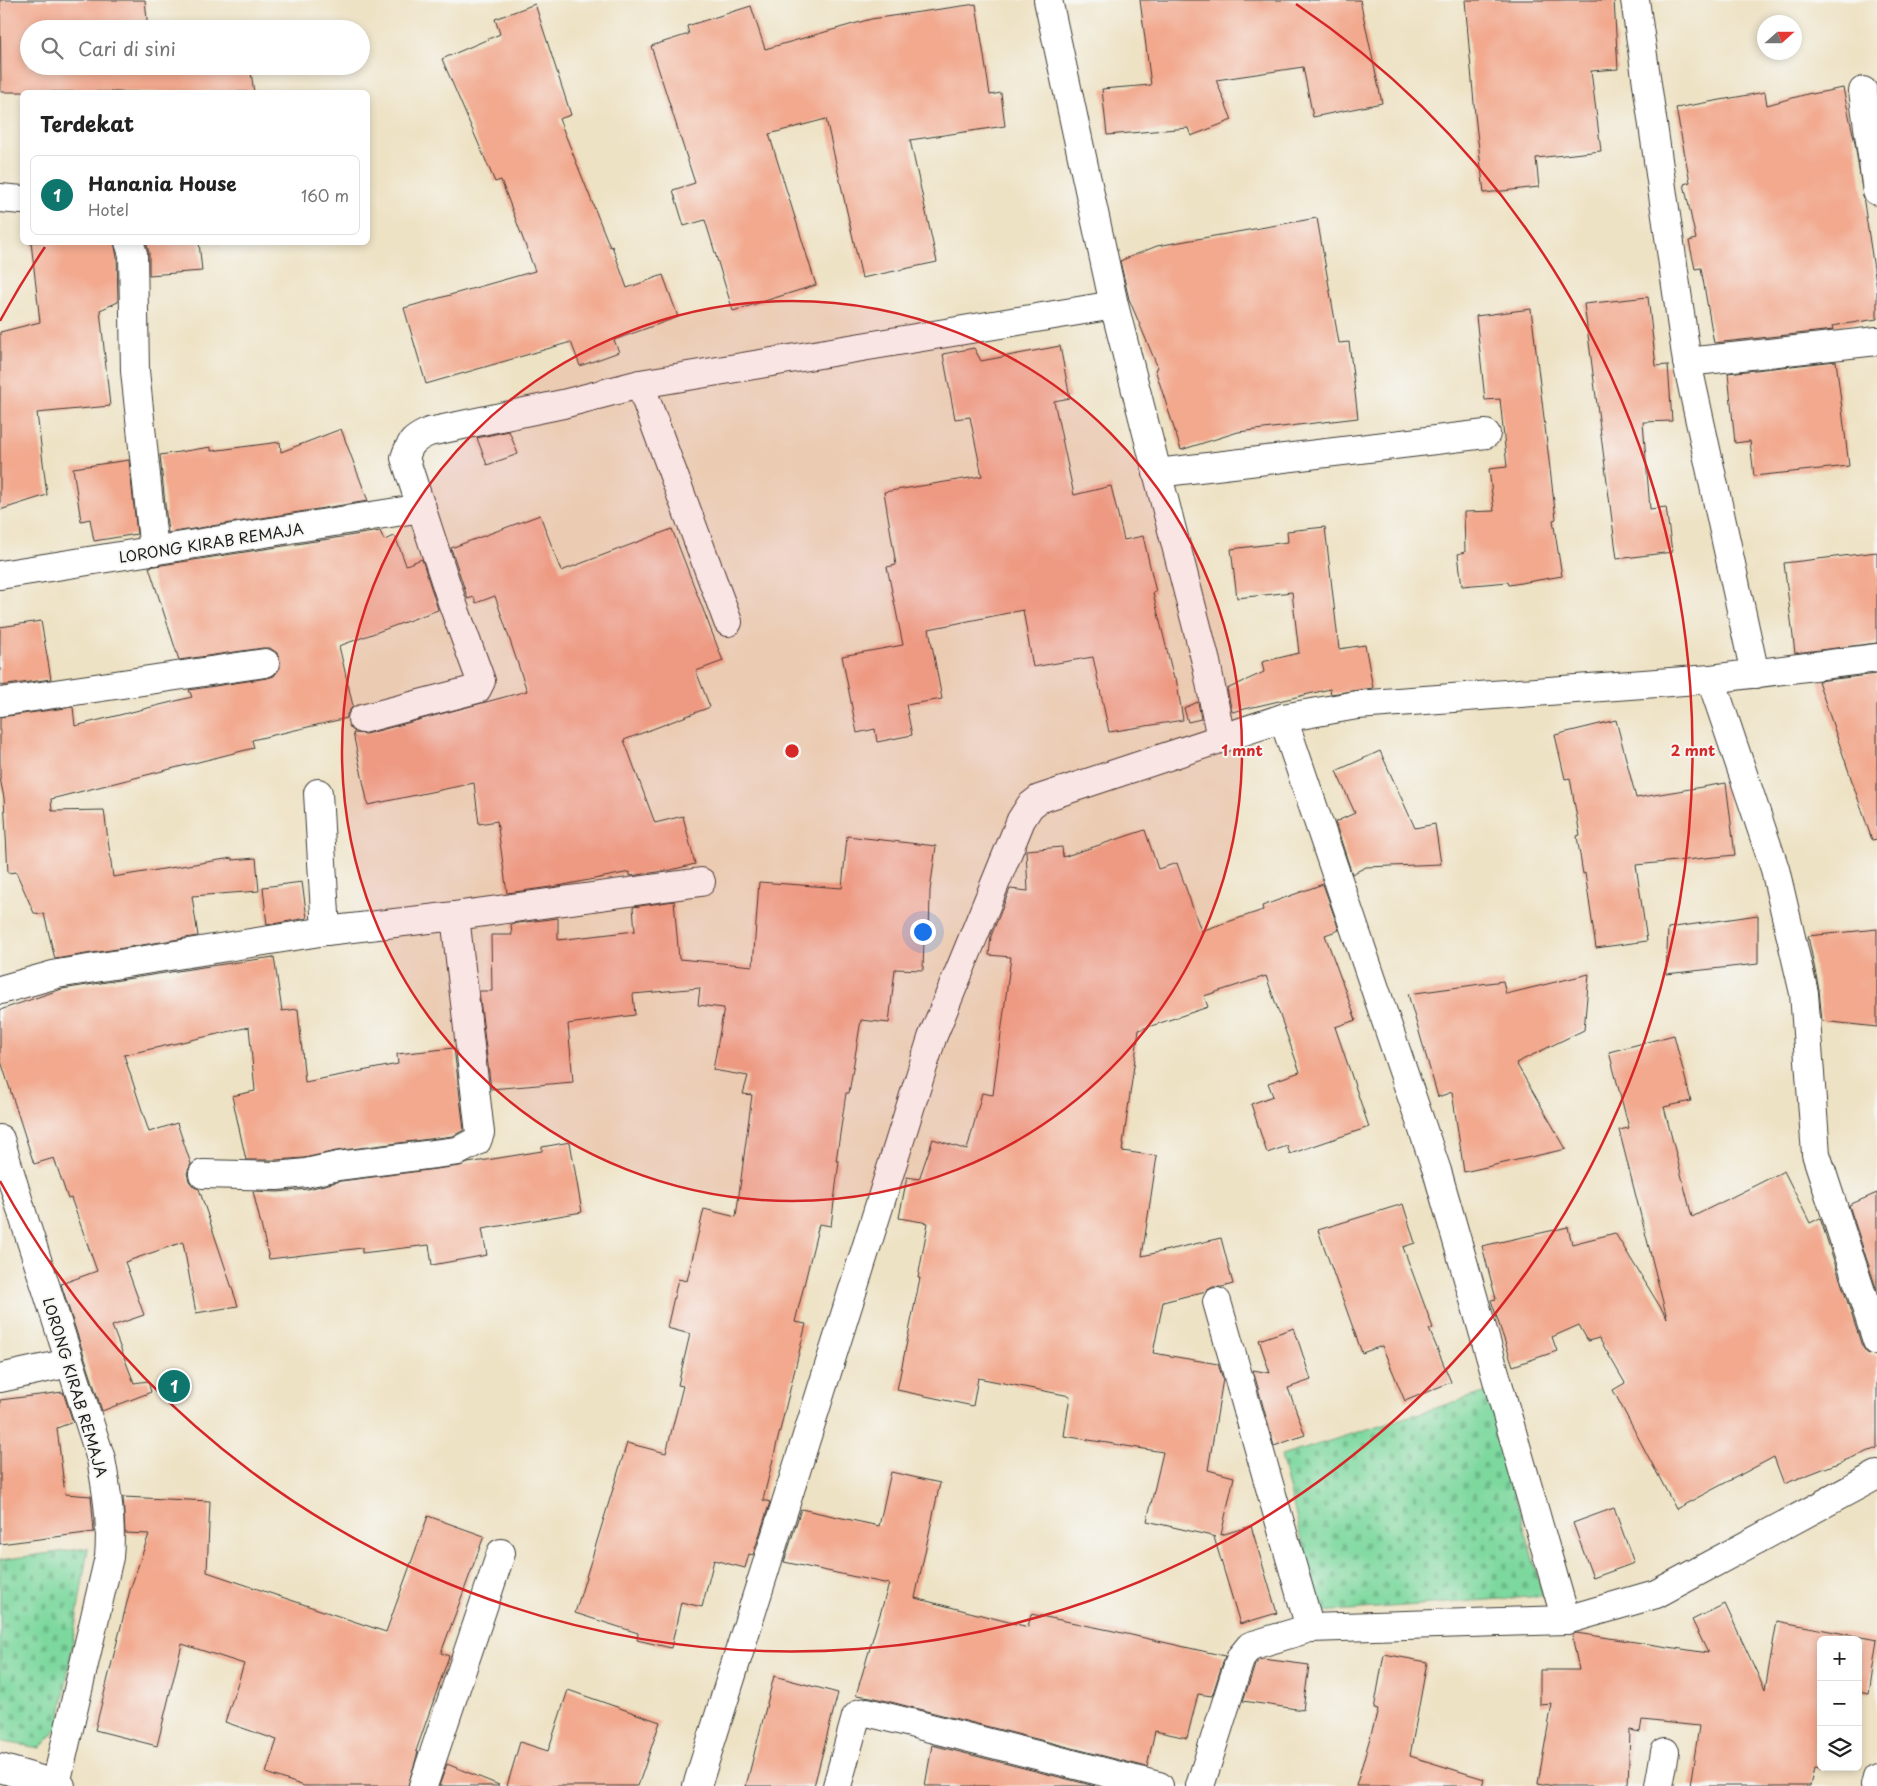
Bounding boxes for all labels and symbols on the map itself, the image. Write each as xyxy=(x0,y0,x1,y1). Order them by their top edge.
north arrow xyxy=(1757,15,1802,60)
street label: LORONG KIRAB REMAJA xyxy=(117,516,305,568)
text: 1 mnt xyxy=(1221,738,1263,761)
text: 2 mnt xyxy=(1671,738,1715,761)
centre of rings xyxy=(783,742,801,760)
your location xyxy=(910,919,936,945)
street label: LORONG KIRAB REMAJA xyxy=(38,1294,114,1480)
pin: 1 xyxy=(158,1367,190,1405)

